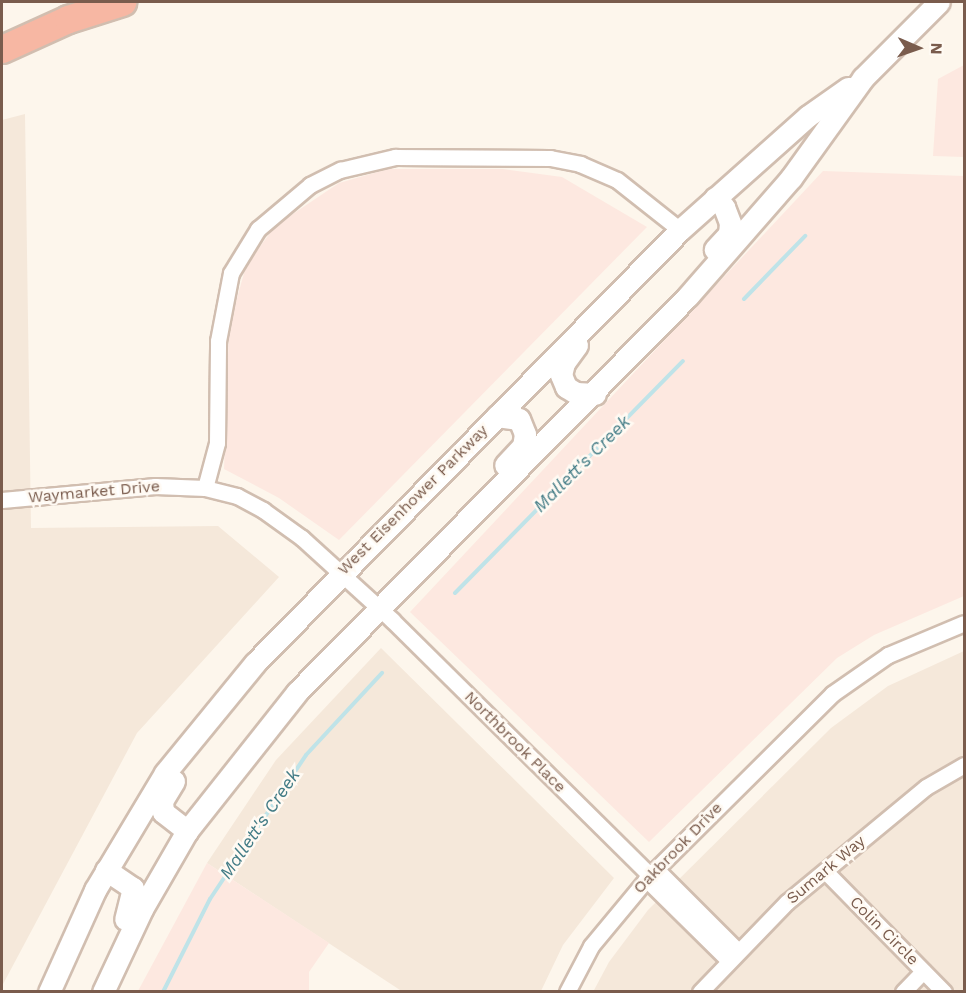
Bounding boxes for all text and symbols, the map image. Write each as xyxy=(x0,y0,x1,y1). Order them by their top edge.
north arrow xyxy=(888,18,948,78)
text: N xyxy=(927,42,946,55)
water label: Mallett's Creek xyxy=(529,411,635,517)
street label: West Eisenhower Parkway xyxy=(334,421,492,579)
street label: Waymarket Drive xyxy=(27,477,161,507)
street label: Northbrook Place xyxy=(460,687,570,797)
water label: Mallett's Creek xyxy=(215,765,305,883)
street label: Oakbrook Drive xyxy=(629,798,727,898)
street label: Sumark Way xyxy=(783,831,869,909)
street label: Colin Circle xyxy=(846,893,922,969)

